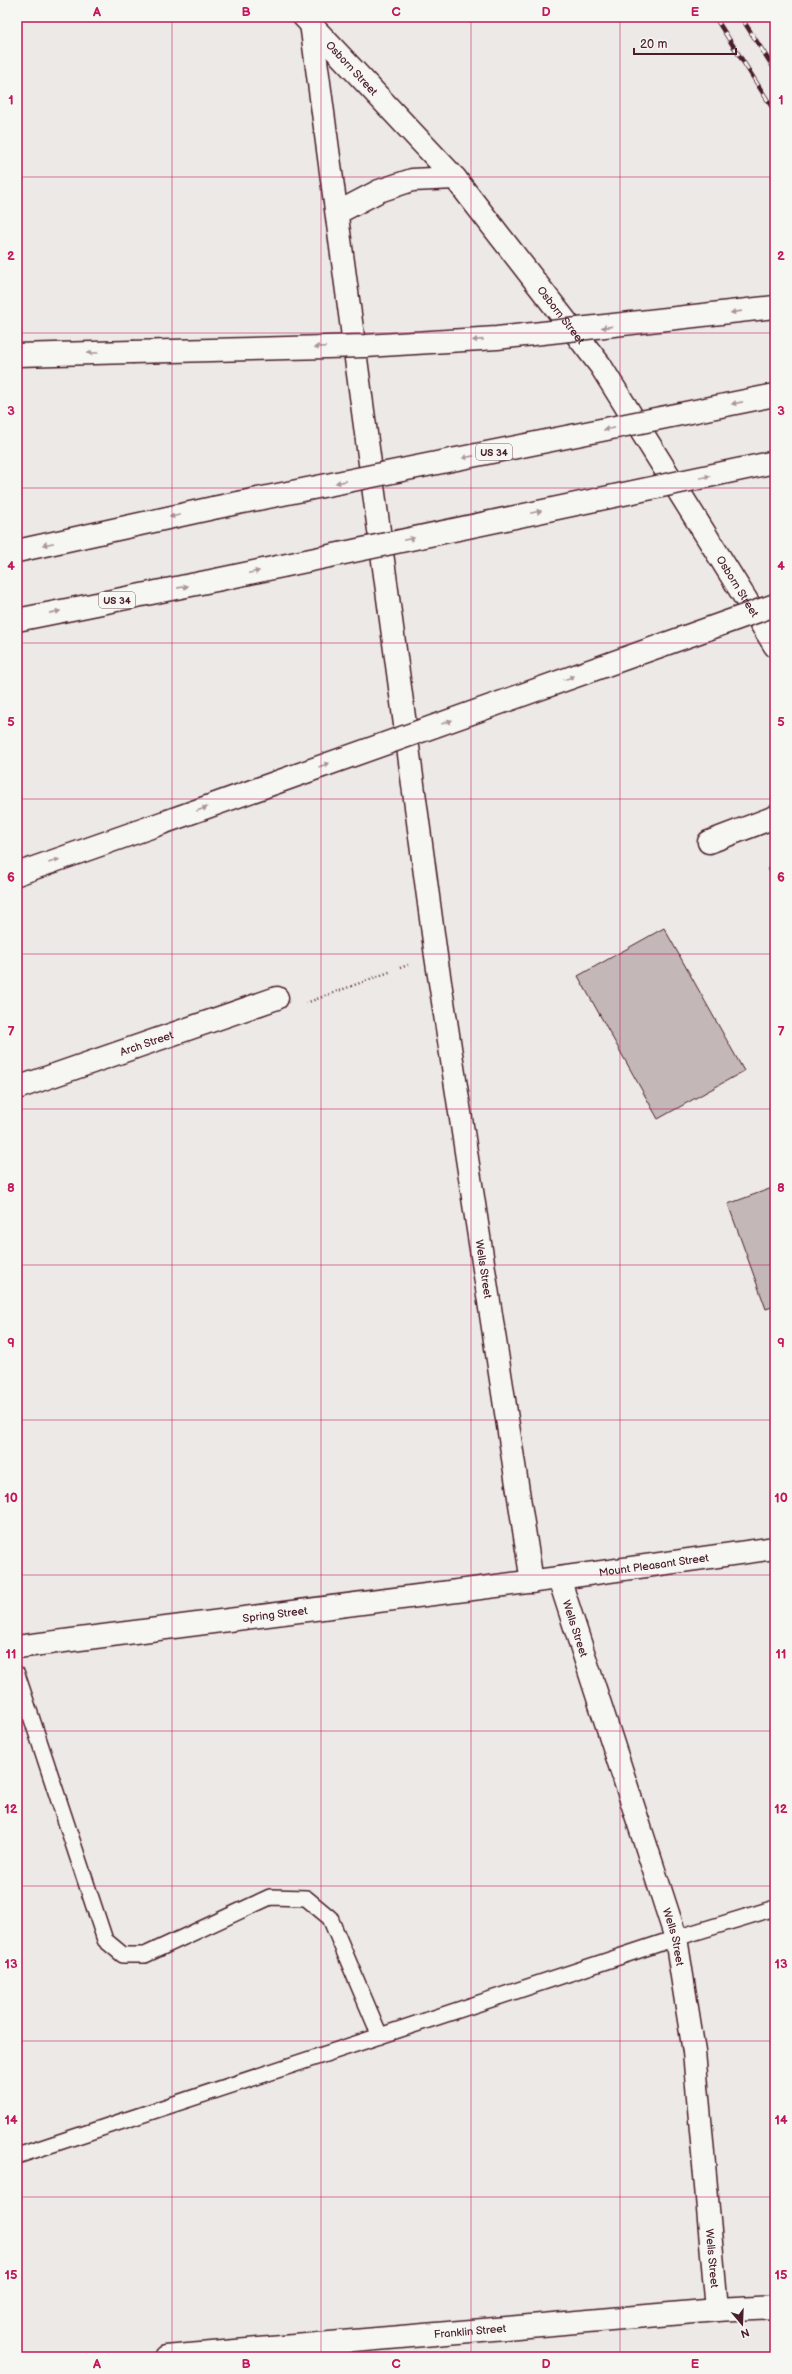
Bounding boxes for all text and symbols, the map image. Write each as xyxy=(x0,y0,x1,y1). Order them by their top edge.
text: A xyxy=(92,4,101,20)
text: B xyxy=(241,4,251,20)
text: C xyxy=(391,4,401,20)
text: D xyxy=(541,4,551,20)
text: E xyxy=(691,4,700,20)
scale bar xyxy=(634,30,736,56)
text: 20 m xyxy=(640,37,667,52)
street label: Osborn Street xyxy=(323,39,380,99)
text: 1 xyxy=(8,92,14,108)
text: 1 xyxy=(778,92,784,108)
text: 2 xyxy=(7,248,15,264)
text: 2 xyxy=(777,248,785,264)
street label: Osborn Street xyxy=(534,284,588,347)
one-way arrow xyxy=(730,309,742,315)
one-way arrow xyxy=(601,324,613,330)
one-way arrow xyxy=(472,336,484,343)
one-way arrow xyxy=(314,344,326,351)
one-way arrow xyxy=(86,350,99,356)
one-way arrow xyxy=(731,400,743,406)
text: 3 xyxy=(7,403,15,419)
text: 3 xyxy=(777,403,785,419)
one-way arrow xyxy=(603,426,615,432)
road number: US 34 xyxy=(476,444,512,460)
one-way arrow xyxy=(462,454,474,460)
one-way arrow xyxy=(698,473,711,479)
one-way arrow xyxy=(334,480,347,486)
one-way arrow xyxy=(530,509,542,515)
one-way arrow xyxy=(169,514,181,520)
one-way arrow xyxy=(403,536,415,542)
one-way arrow xyxy=(42,541,54,547)
street label: Osborn Street xyxy=(713,554,762,620)
text: 4 xyxy=(7,558,15,574)
text: 4 xyxy=(777,558,785,574)
one-way arrow xyxy=(248,569,261,575)
one-way arrow xyxy=(177,583,189,589)
road number: US 34 xyxy=(99,592,135,608)
one-way arrow xyxy=(49,609,61,615)
one-way arrow xyxy=(563,675,575,681)
text: 5 xyxy=(7,714,15,730)
text: 5 xyxy=(777,714,785,730)
one-way arrow xyxy=(441,719,453,725)
one-way arrow xyxy=(318,762,330,768)
one-way arrow xyxy=(196,806,208,812)
one-way arrow xyxy=(48,858,60,864)
text: 6 xyxy=(7,869,15,885)
text: 6 xyxy=(777,869,785,885)
text: 7 xyxy=(7,1024,15,1040)
text: 7 xyxy=(777,1024,785,1040)
street label: Arch Street xyxy=(118,1028,176,1059)
text: 8 xyxy=(7,1180,15,1196)
text: 8 xyxy=(777,1180,785,1196)
street label: Wells Street xyxy=(473,1239,495,1300)
text: 9 xyxy=(7,1335,15,1351)
text: 9 xyxy=(777,1335,785,1351)
text: 10 xyxy=(4,1490,18,1506)
text: 10 xyxy=(774,1490,788,1506)
street label: Mount Pleasant Street xyxy=(598,1551,710,1579)
street label: Wells Street xyxy=(560,1598,590,1659)
street label: Spring Street xyxy=(242,1604,309,1625)
text: 11 xyxy=(6,1646,16,1662)
text: 11 xyxy=(776,1646,786,1662)
text: 12 xyxy=(4,1801,18,1817)
text: 12 xyxy=(774,1801,788,1817)
street label: Wells Street xyxy=(660,1906,686,1967)
text: 13 xyxy=(4,1956,18,1972)
text: 13 xyxy=(774,1956,788,1972)
text: 14 xyxy=(4,2112,18,2128)
text: 14 xyxy=(774,2112,788,2128)
street label: Wells Street xyxy=(703,2228,721,2289)
text: 15 xyxy=(5,2267,18,2283)
text: 15 xyxy=(775,2267,788,2283)
north arrow xyxy=(722,2304,762,2344)
street label: Franklin Street xyxy=(433,2322,507,2341)
text: N xyxy=(739,2325,751,2340)
text: A xyxy=(92,2356,101,2372)
text: B xyxy=(241,2356,251,2372)
text: C xyxy=(391,2356,401,2372)
text: D xyxy=(541,2356,551,2372)
text: E xyxy=(691,2356,700,2372)

